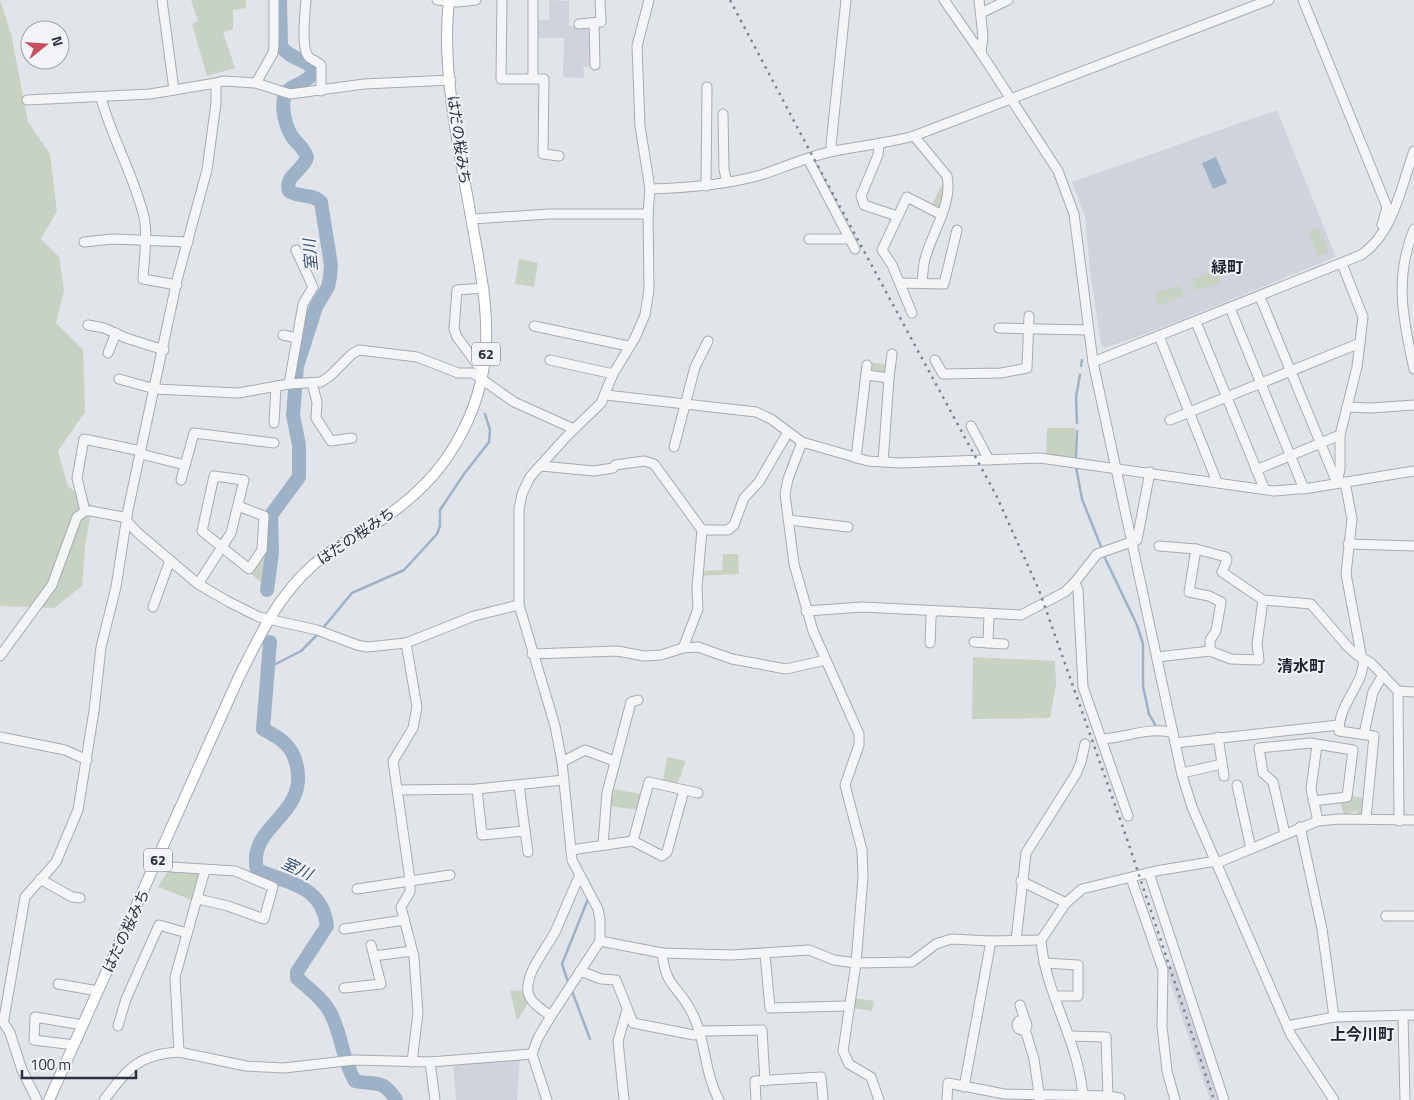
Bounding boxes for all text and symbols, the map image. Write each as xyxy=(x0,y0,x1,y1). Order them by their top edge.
north arrow xyxy=(20,20,70,70)
text: N xyxy=(46,33,69,49)
street label: はだの桜みち xyxy=(442,94,477,186)
water label: 室川 xyxy=(296,236,323,272)
district label: 緑町 xyxy=(1211,255,1243,279)
road number: 62 xyxy=(472,342,500,366)
street label: はだの桜みち xyxy=(312,501,399,570)
district label: 清水町 xyxy=(1277,654,1325,678)
road number: 62 xyxy=(144,848,172,872)
water label: 室川 xyxy=(277,850,318,886)
street label: はだの桜みち xyxy=(96,885,155,976)
district label: 上今川町 xyxy=(1330,1022,1394,1046)
scale bar xyxy=(22,1048,136,1080)
text: 100 m xyxy=(30,1053,71,1076)

